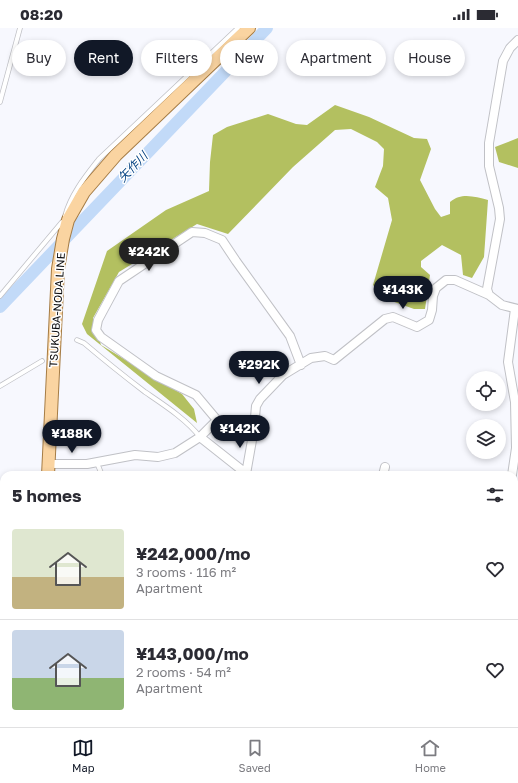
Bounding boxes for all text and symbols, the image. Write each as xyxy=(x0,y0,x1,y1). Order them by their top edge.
text: 08:20 xyxy=(20,5,63,23)
chip: Buy xyxy=(12,40,66,76)
chip: Rent xyxy=(74,40,133,76)
chip: Filters xyxy=(141,40,212,76)
chip: New xyxy=(220,40,278,76)
chip: Apartment xyxy=(286,40,386,76)
chip: House xyxy=(394,40,465,76)
water label: 矢作川 xyxy=(115,147,152,185)
pin: ¥242K xyxy=(121,238,177,272)
text: ¥242K xyxy=(128,243,170,259)
street label: TSUKUBA-NODA LINE xyxy=(46,252,67,368)
pin: ¥143K xyxy=(375,276,431,310)
text: ¥143K xyxy=(383,281,423,297)
pin: ¥292K xyxy=(231,351,287,385)
text: ¥292K xyxy=(238,356,280,372)
map controls xyxy=(466,371,506,459)
button: locate xyxy=(466,371,506,411)
pin: ¥142K xyxy=(212,415,268,449)
button: layers xyxy=(466,419,506,459)
pin: ¥188K xyxy=(44,420,100,454)
text: ¥142K xyxy=(220,420,260,436)
text: ¥188K xyxy=(51,425,93,441)
icon: filters xyxy=(484,484,506,506)
text: 5 homes xyxy=(12,485,82,506)
text: ¥242,000/mo xyxy=(136,543,250,564)
icon: home xyxy=(44,545,92,593)
icon: heart xyxy=(484,558,506,580)
text: 3 rooms · 116 m² xyxy=(136,564,236,580)
text: Apartment xyxy=(136,580,203,596)
text: ¥143,000/mo xyxy=(136,643,249,664)
icon: home xyxy=(44,646,92,694)
icon: heart xyxy=(484,659,506,681)
text: 2 rooms · 54 m² xyxy=(136,664,231,680)
text: Apartment xyxy=(136,680,203,696)
tab: Map xyxy=(72,737,95,774)
tab: Saved xyxy=(239,737,271,774)
tab: Home xyxy=(415,737,446,774)

